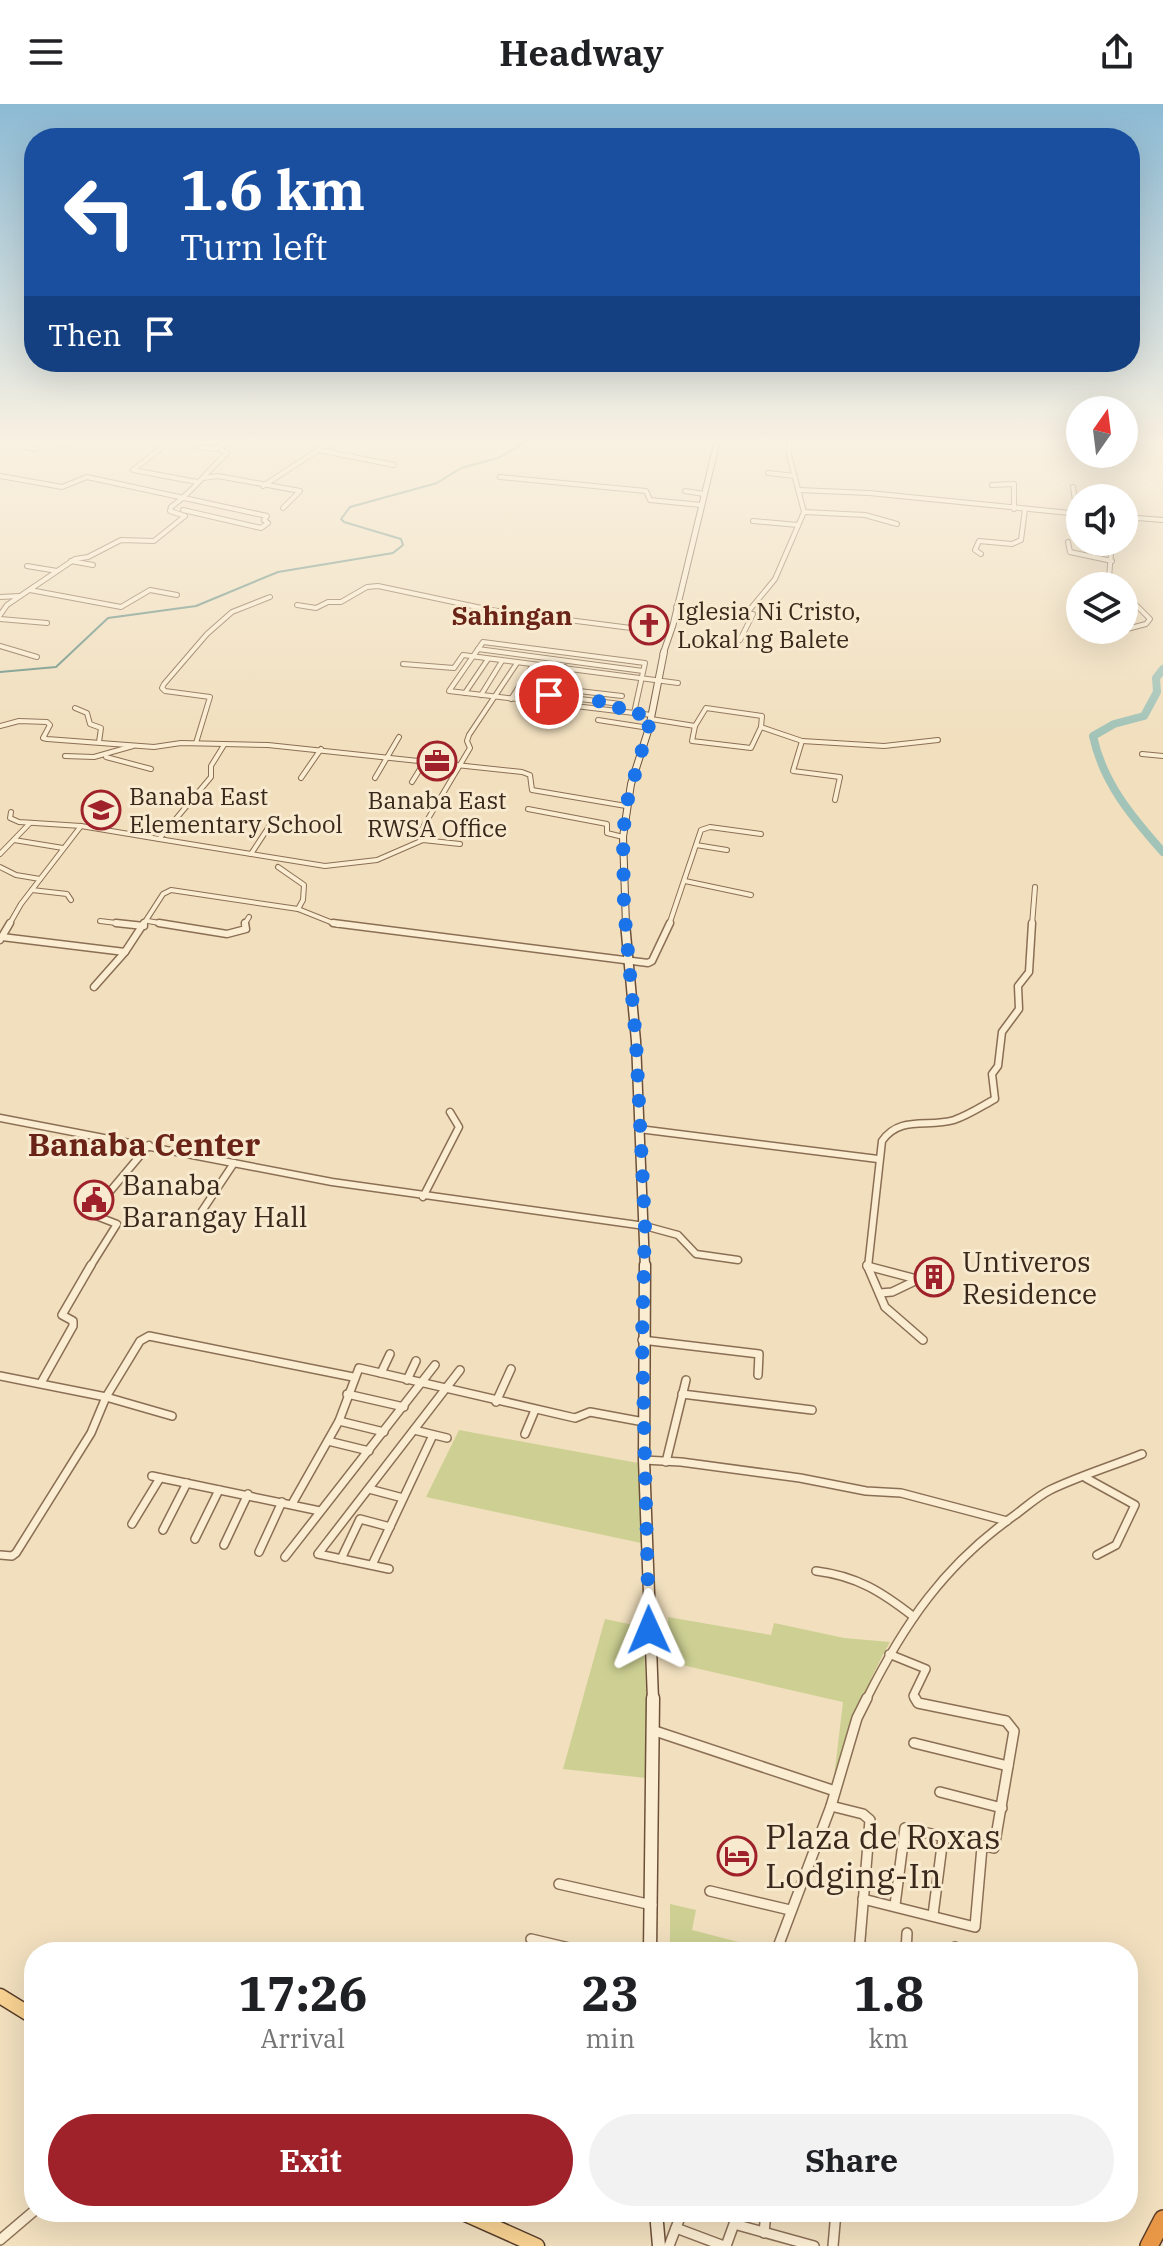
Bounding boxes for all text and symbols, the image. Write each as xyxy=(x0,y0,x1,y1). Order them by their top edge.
text: Headway xyxy=(499,29,664,76)
icon: menu xyxy=(24,30,68,74)
icon: share xyxy=(1095,30,1139,74)
text: 1.6 km xyxy=(180,153,365,225)
icon: left xyxy=(48,160,152,264)
text: Turn left xyxy=(180,223,327,270)
icon: arrive xyxy=(138,312,182,356)
text: Then xyxy=(48,315,122,354)
north arrow xyxy=(1066,396,1138,468)
map controls xyxy=(1066,396,1138,644)
button: sound xyxy=(1066,484,1138,556)
button: layers xyxy=(1066,572,1138,644)
place label: Iglesia Ni Cristo, Lokal ng Balete xyxy=(677,595,861,655)
district label: Sahingan xyxy=(452,598,572,632)
church icon: Iglesia Ni Cristo, Lokal ng Balete xyxy=(628,604,670,646)
pin xyxy=(515,661,583,729)
icon: arrive xyxy=(527,673,571,717)
office icon: Banaba East RWSA Office xyxy=(416,740,458,782)
place label: Banaba East Elementary School xyxy=(129,780,343,840)
place label: Banaba East RWSA Office xyxy=(367,784,507,844)
school or university icon: Banaba East Elementary School xyxy=(80,789,122,831)
district label: Banaba Center xyxy=(28,1123,260,1165)
place label: Banaba Barangay Hall xyxy=(122,1166,307,1235)
public building icon: Banaba Barangay Hall xyxy=(73,1179,115,1221)
place label: Untiveros Residence xyxy=(962,1243,1097,1312)
building icon: Untiveros Residence xyxy=(913,1256,955,1298)
position arrow xyxy=(607,1588,691,1672)
place label: Plaza de Roxas Lodging-In xyxy=(765,1814,1001,1897)
hotel icon: Plaza de Roxas Lodging-In xyxy=(716,1835,758,1877)
text: 17:26 xyxy=(238,1962,368,2024)
text: 23 xyxy=(582,1962,639,2024)
text: 1.8 xyxy=(853,1962,924,2024)
text: Arrival xyxy=(260,2021,345,2055)
text: min xyxy=(586,2021,635,2055)
text: km xyxy=(869,2021,909,2055)
button: Exit xyxy=(48,2114,573,2206)
button: Share xyxy=(589,2114,1114,2206)

